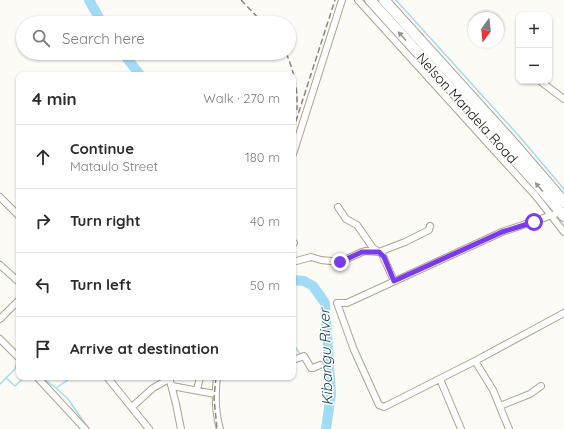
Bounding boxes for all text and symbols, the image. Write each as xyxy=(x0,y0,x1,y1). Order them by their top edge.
north arrow xyxy=(468,12,504,48)
map controls xyxy=(516,12,552,84)
button: + xyxy=(516,12,552,48)
search box xyxy=(16,16,296,60)
icon: search xyxy=(30,27,52,49)
text: Search here xyxy=(62,29,145,48)
one-way arrow xyxy=(398,31,407,40)
button: − xyxy=(516,48,552,84)
street label: Nelson Mandela Road xyxy=(412,49,522,167)
text: 4 min xyxy=(32,88,77,109)
text: Walk · 270 m xyxy=(203,90,280,106)
text: Continue xyxy=(70,139,134,158)
icon: ahead xyxy=(32,146,54,168)
text: 180 m xyxy=(245,149,280,165)
text: Mataulo Street xyxy=(70,158,158,174)
one-way arrow xyxy=(534,181,543,192)
icon: right xyxy=(32,210,54,232)
text: Turn right xyxy=(70,211,141,230)
text: 40 m xyxy=(250,213,280,229)
route start xyxy=(525,213,543,231)
route end xyxy=(331,253,349,271)
icon: left xyxy=(32,274,54,296)
text: Turn left xyxy=(70,275,132,294)
text: 50 m xyxy=(250,277,280,293)
water label: Kibangu River xyxy=(314,306,337,406)
icon: arrive xyxy=(32,338,54,360)
text: Arrive at destination xyxy=(70,339,219,358)

